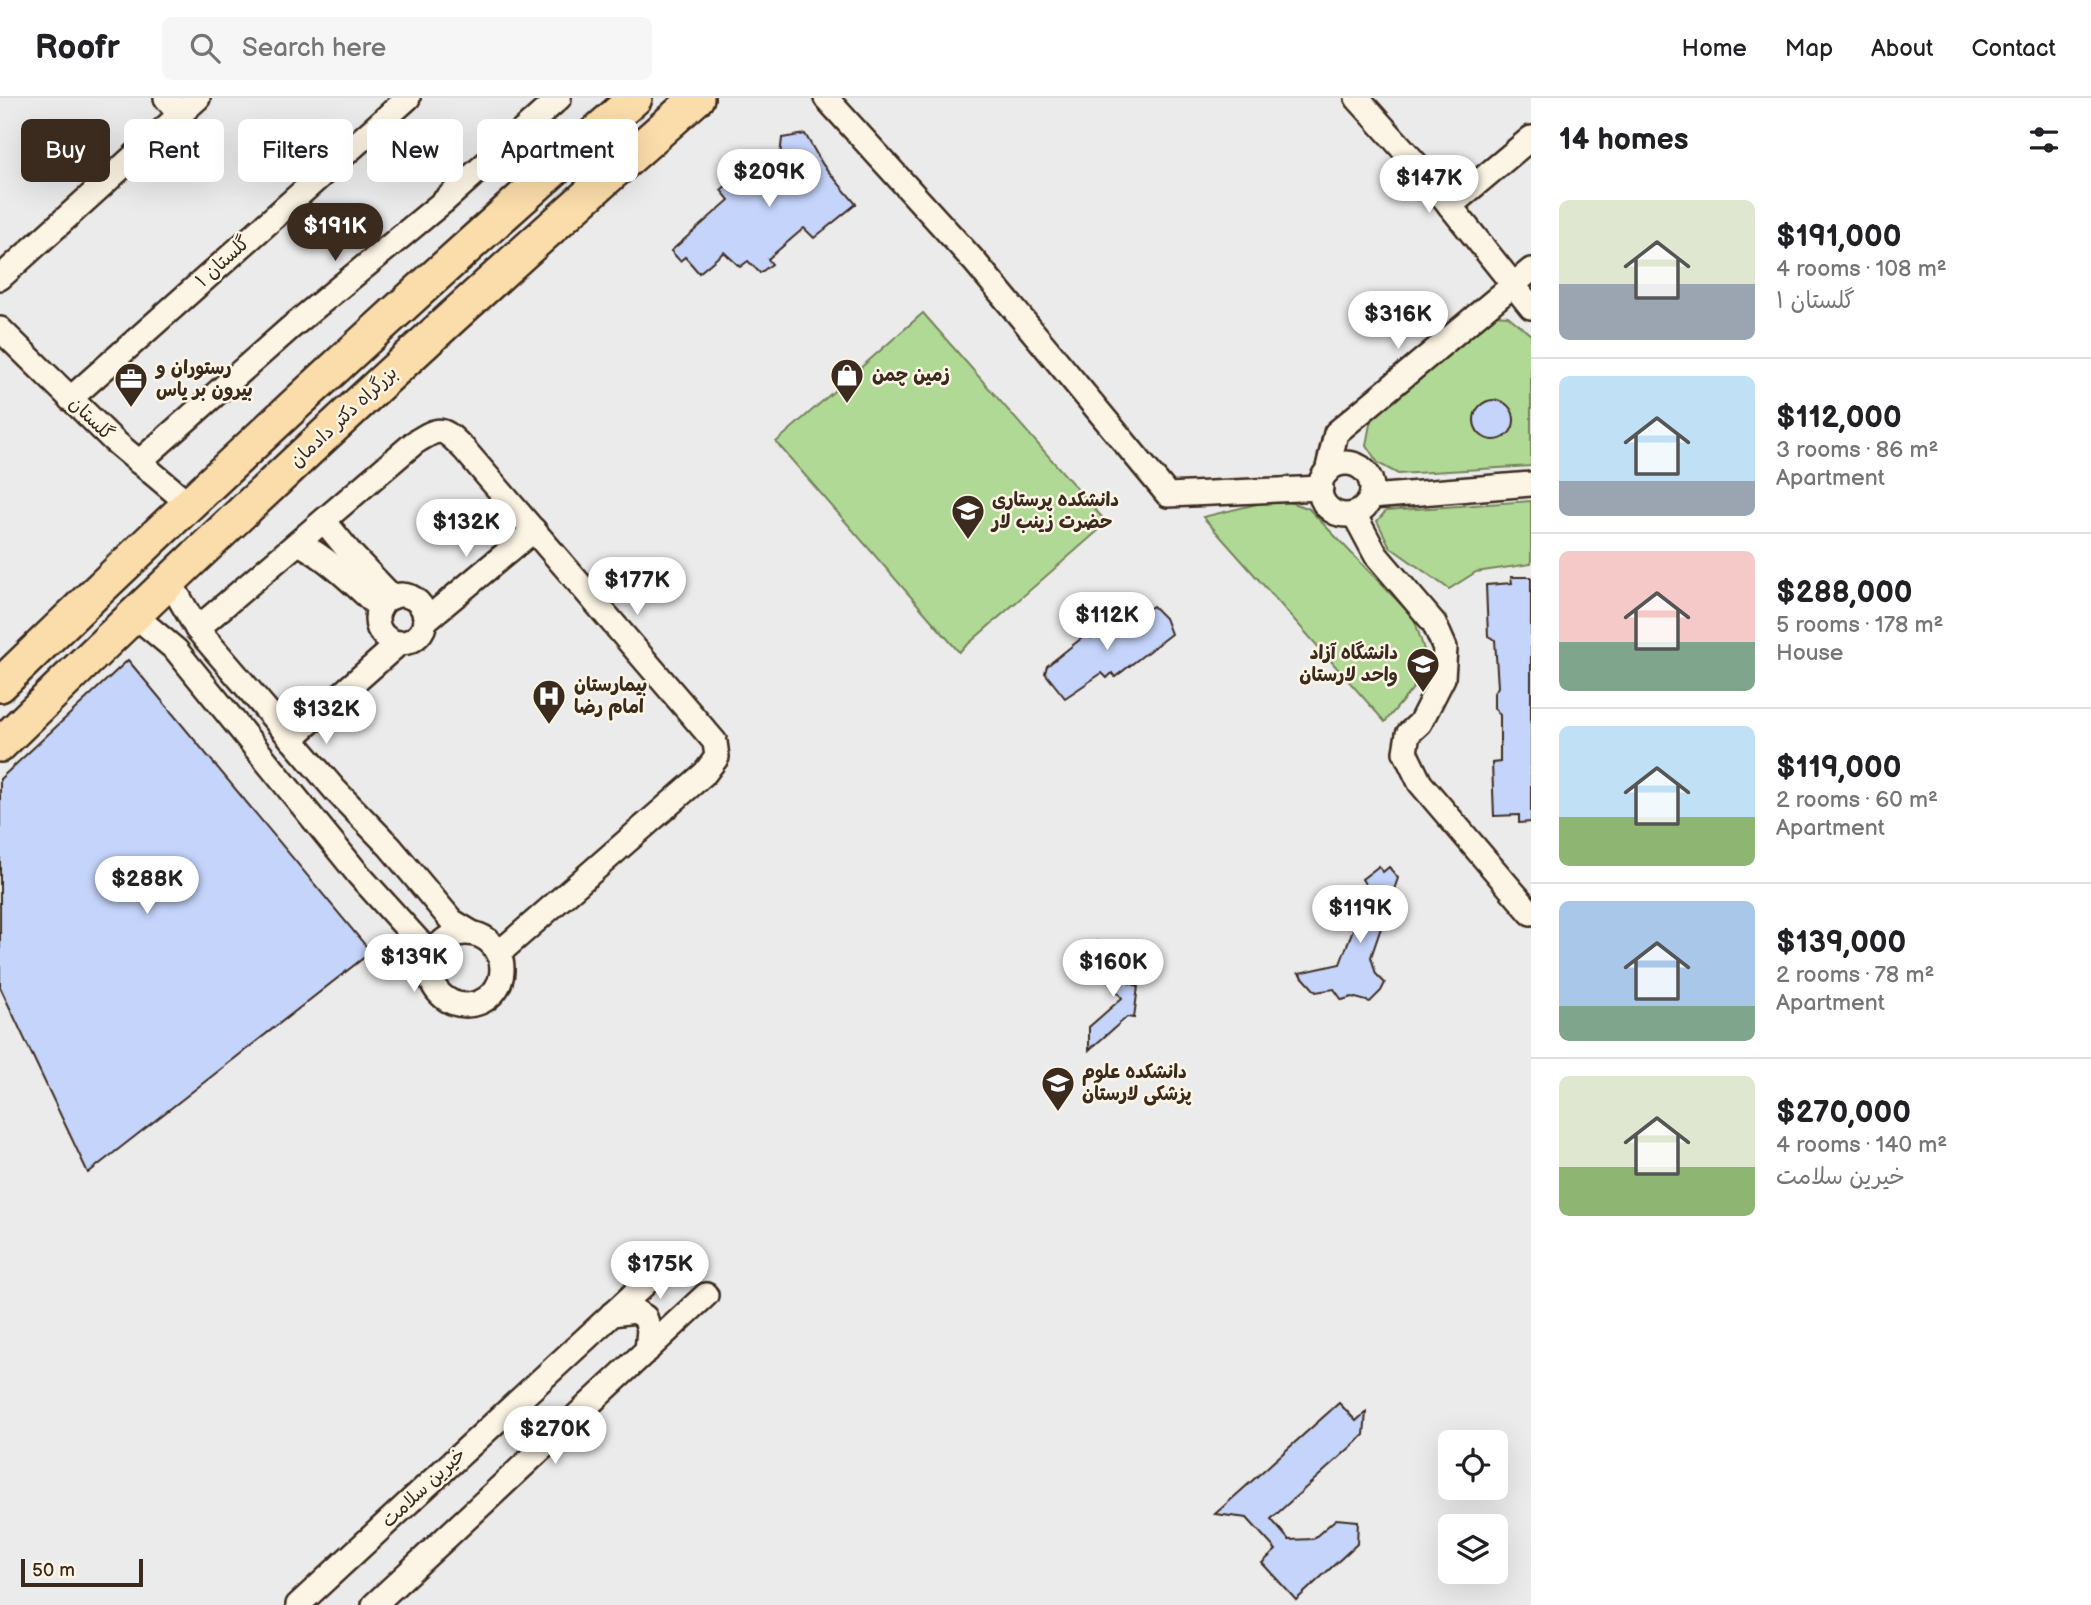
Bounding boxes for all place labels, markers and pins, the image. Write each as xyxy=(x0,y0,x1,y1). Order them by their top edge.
pin: $209K xyxy=(720,150,818,209)
pin: $147K xyxy=(1380,156,1478,215)
pin: $191K xyxy=(286,204,384,263)
pin: $316K xyxy=(1349,292,1447,351)
shop icon: زمین چمن xyxy=(828,356,866,405)
place label: رستوران و بیرون بر یاس xyxy=(154,357,253,402)
office icon: رستوران و بیرون بر یاس xyxy=(112,360,150,409)
place label: زمین چمن xyxy=(872,364,950,387)
place label: دانشکده پرستاری حضرت زینب لار xyxy=(990,489,1119,534)
school or university icon: دانشکده پرستاری حضرت زینب لار xyxy=(949,492,987,541)
pin: $132K xyxy=(417,500,515,559)
pin: $177K xyxy=(588,558,686,617)
pin: $112K xyxy=(1058,592,1156,652)
place label: دانشگاه آزاد واحد لارستان xyxy=(1299,641,1398,687)
school or university icon: دانشگاه آزاد واحد لارستان xyxy=(1404,645,1442,694)
place label: بیمارستان امام رضا xyxy=(574,674,647,721)
hospital icon: بیمارستان امام رضا xyxy=(530,677,568,726)
pin: $132K xyxy=(277,686,375,746)
pin: $288K xyxy=(98,856,196,916)
pin: $119K xyxy=(1311,886,1409,945)
pin: $139K xyxy=(365,934,463,994)
pin: $160K xyxy=(1064,940,1162,999)
place label: دانشکده علوم پزشکی لارستان xyxy=(1082,1061,1192,1106)
school or university icon: دانشکده علوم پزشکی لارستان xyxy=(1039,1064,1077,1113)
pin: $175K xyxy=(611,1242,709,1301)
pin: $270K xyxy=(506,1406,604,1466)

